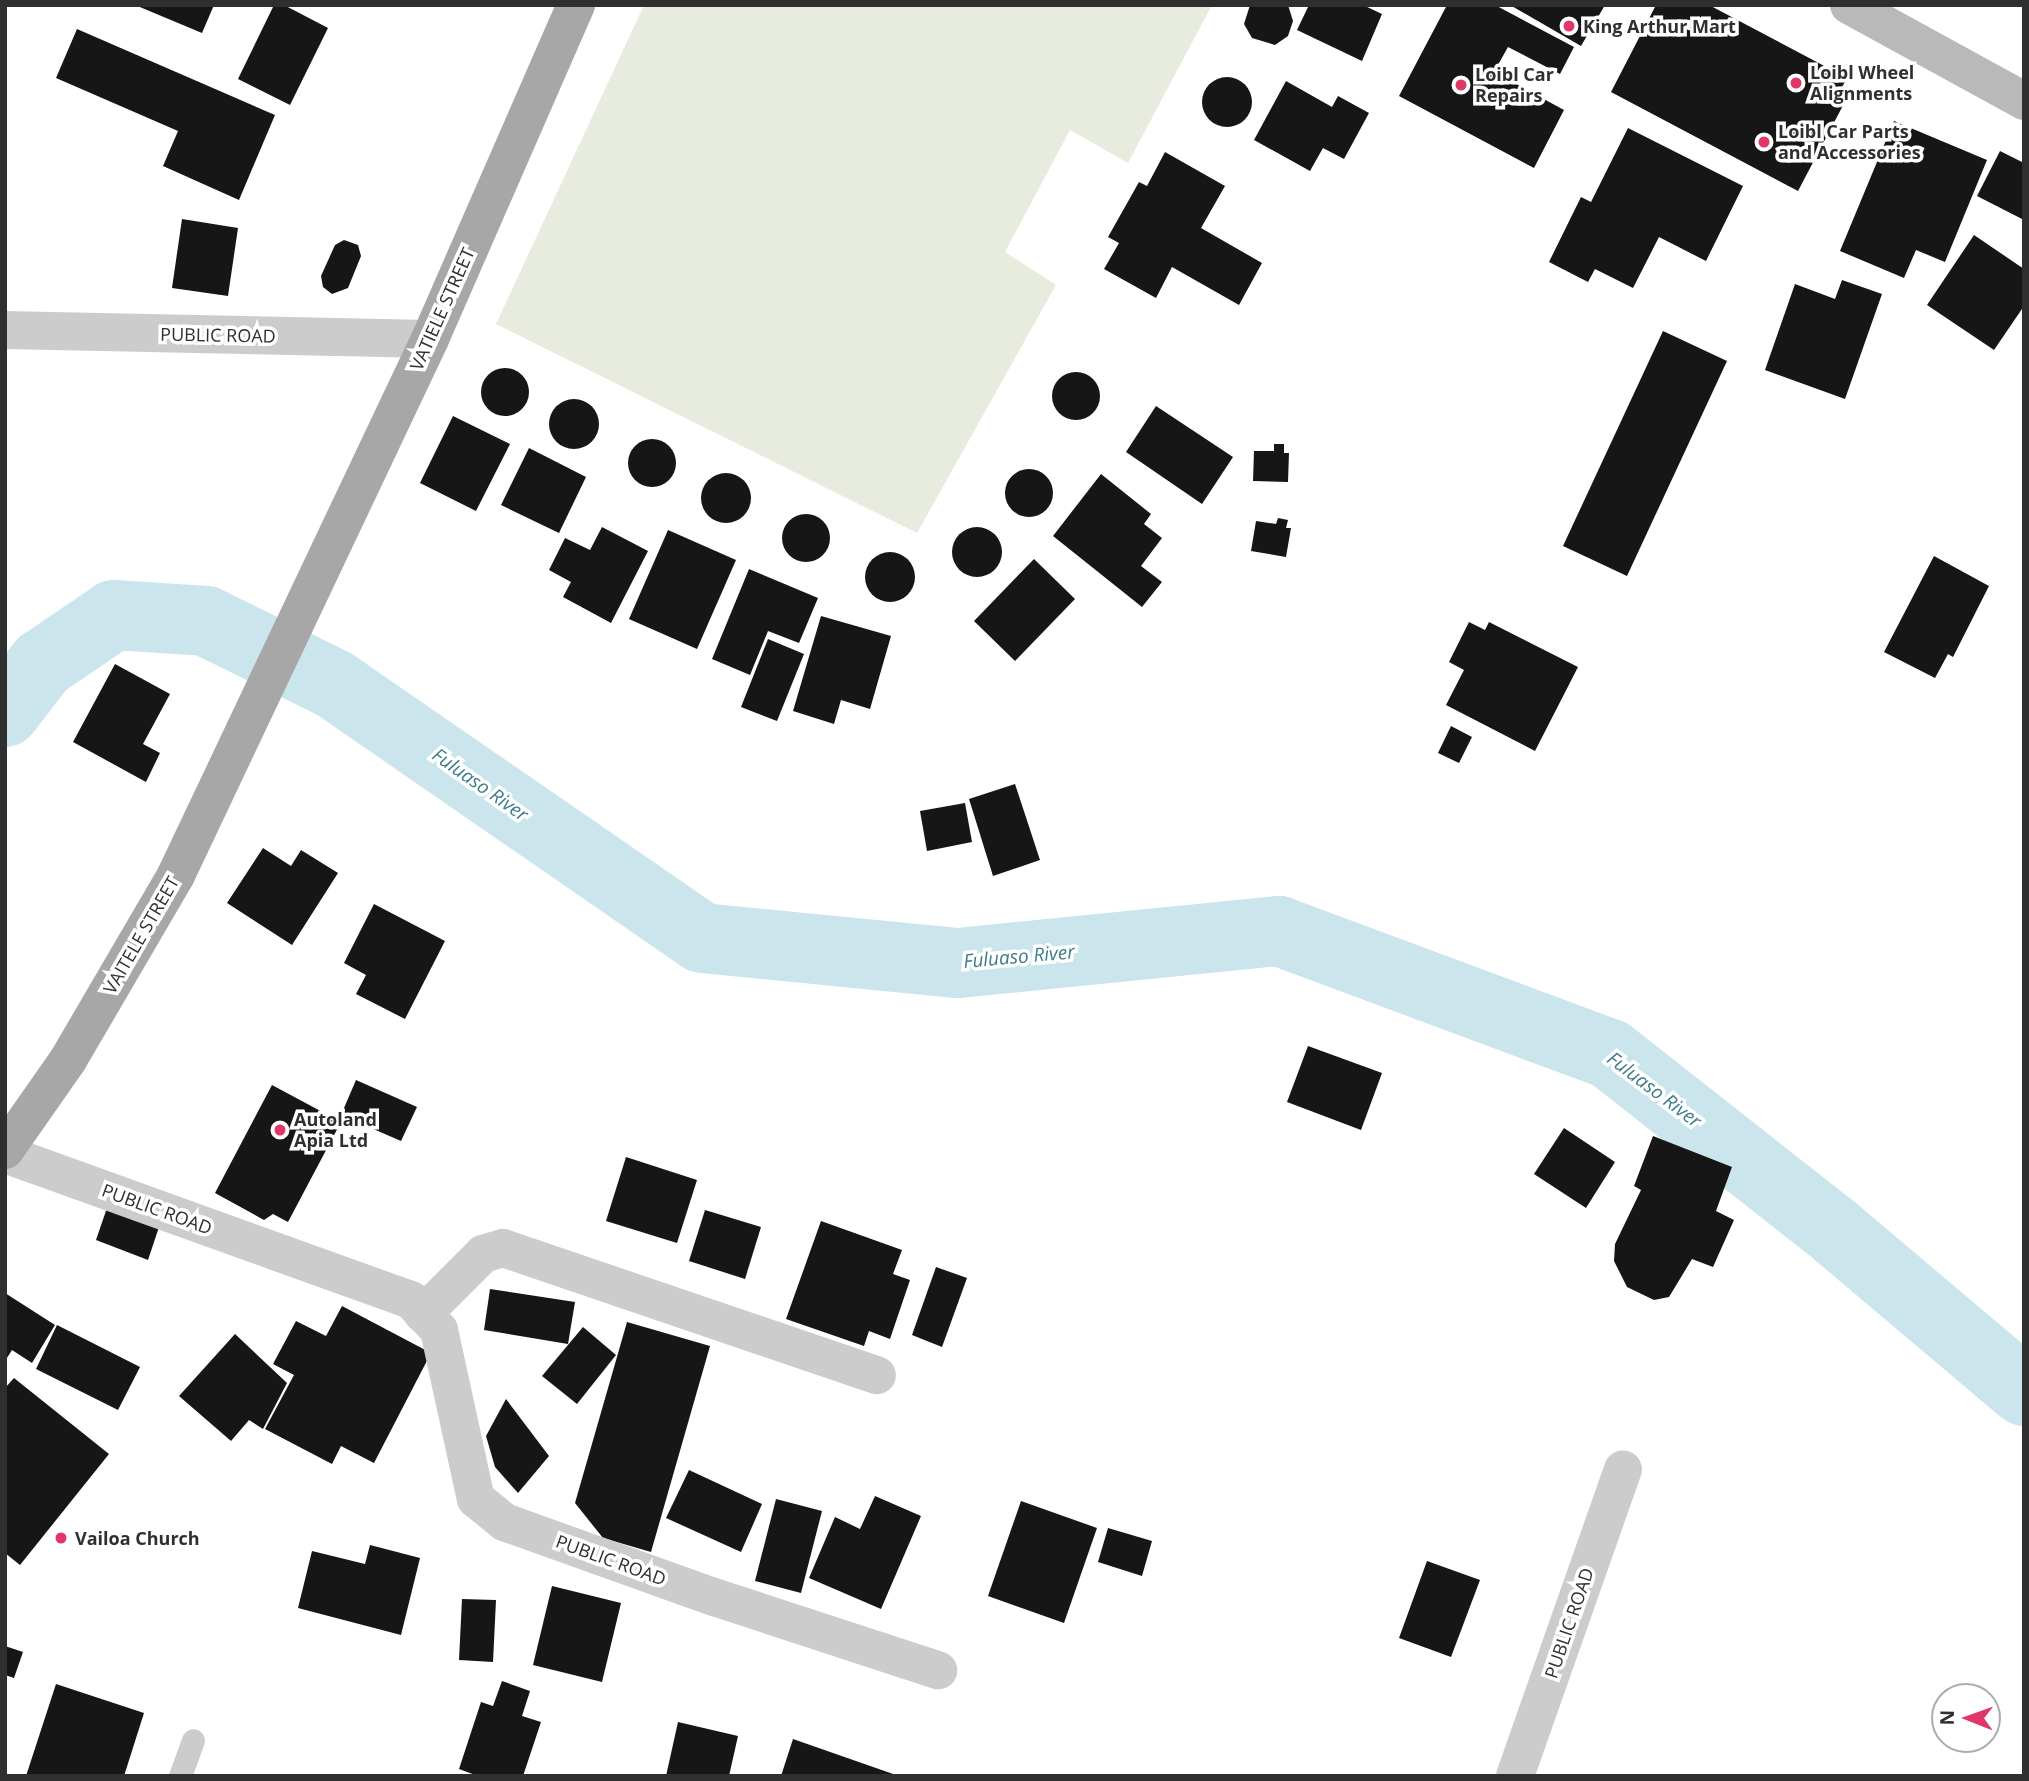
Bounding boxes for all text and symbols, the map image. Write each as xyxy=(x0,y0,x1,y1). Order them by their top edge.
place label: King Arthur Mart xyxy=(1583,15,1736,37)
marker: King Arthur Mart xyxy=(1561,18,1577,34)
place label: Loibl Wheel Alignments xyxy=(1810,62,1914,104)
place label: Loibl Car Repairs xyxy=(1475,64,1554,106)
marker: Loibl Wheel Alignments xyxy=(1788,75,1804,91)
marker: Loibl Car Repairs xyxy=(1453,77,1469,93)
place label: Loibl Car Parts and Accessories xyxy=(1778,121,1921,164)
marker: Loibl Car Parts and Accessories xyxy=(1756,134,1772,150)
street label: VATIELE STREET xyxy=(405,244,479,374)
street label: PUBLIC ROAD xyxy=(160,323,276,347)
water label: Fuluaso River xyxy=(428,744,532,826)
street label: VAITELE STREET xyxy=(99,872,183,998)
water label: Fuluaso River xyxy=(962,941,1076,973)
water label: Fuluaso River xyxy=(1603,1047,1705,1133)
place label: Autoland Apia Ltd xyxy=(294,1109,377,1152)
marker: Autoland Apia Ltd xyxy=(272,1122,288,1138)
street label: PUBLIC ROAD xyxy=(99,1179,215,1239)
place label: Vailoa Church xyxy=(75,1527,200,1549)
marker: Vailoa Church xyxy=(53,1530,69,1546)
street label: PUBLIC ROAD xyxy=(553,1530,669,1590)
street label: PUBLIC ROAD xyxy=(1540,1565,1598,1681)
north arrow xyxy=(1931,1683,2001,1753)
text: N xyxy=(1934,1710,1960,1726)

